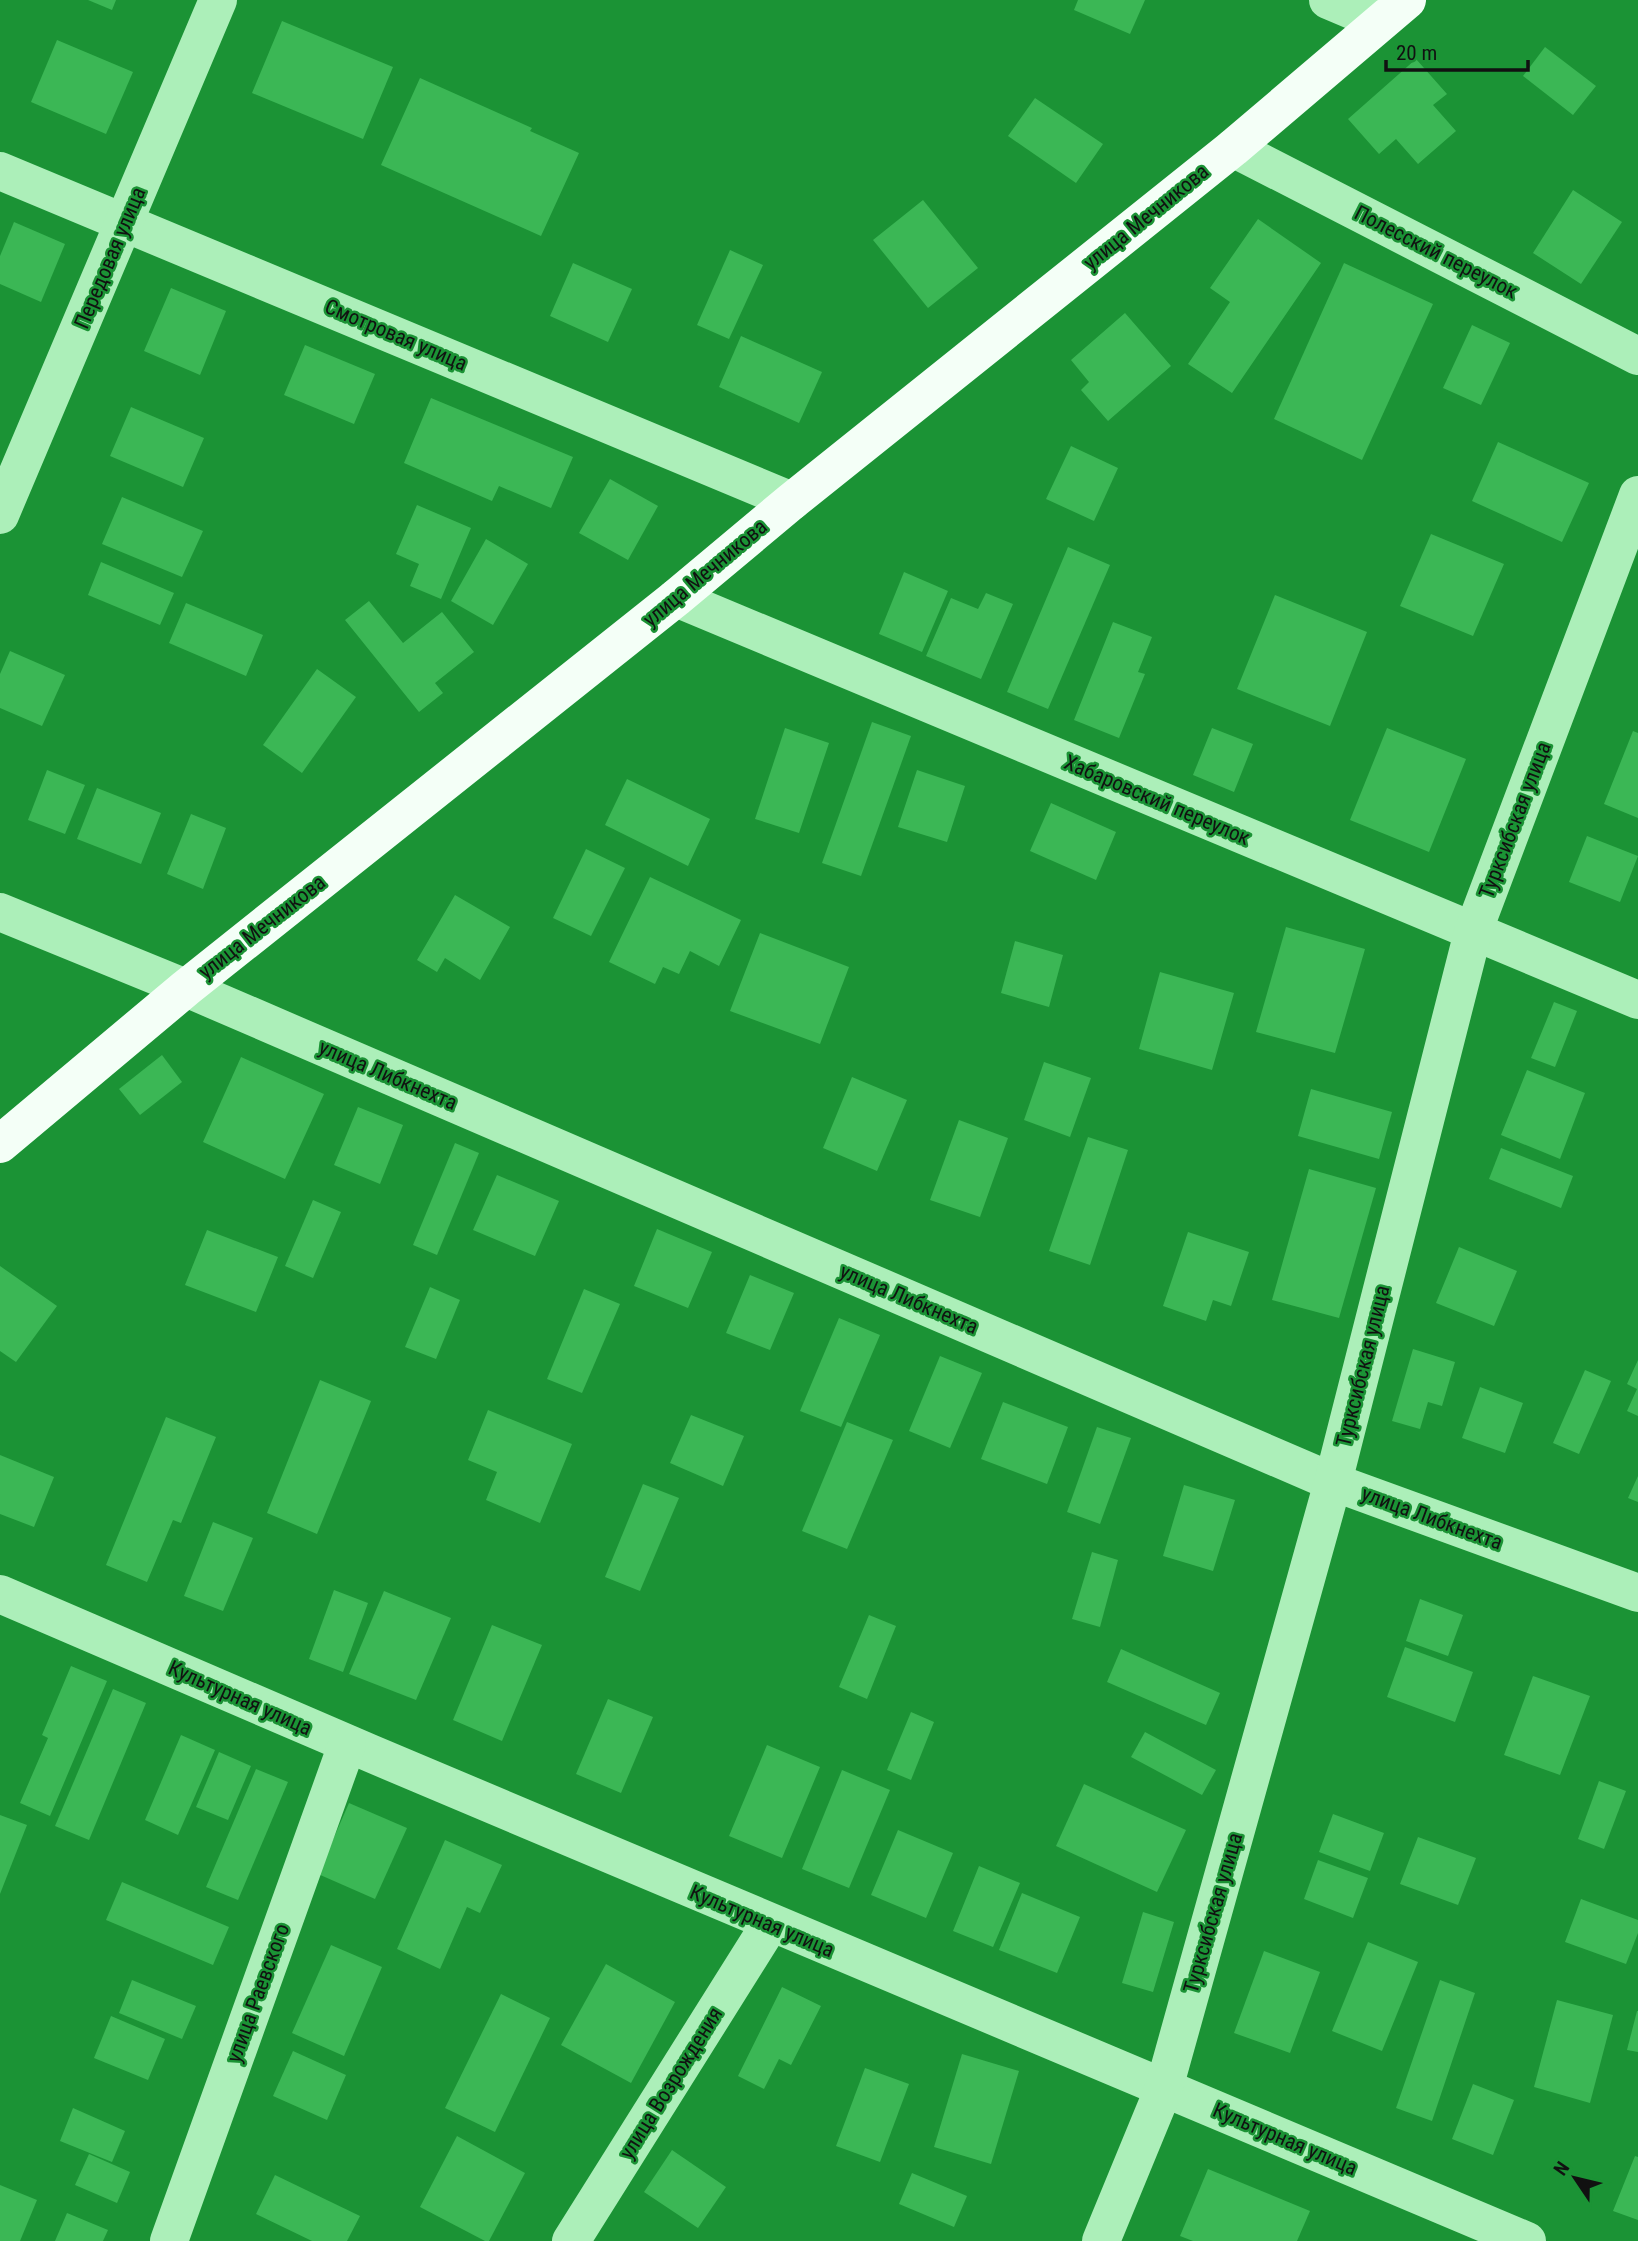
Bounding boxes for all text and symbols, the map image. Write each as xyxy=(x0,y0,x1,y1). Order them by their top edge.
scale bar xyxy=(1386,28,1528,72)
text: 20 m xyxy=(1396,41,1437,65)
street label: улица Мечникова xyxy=(1079,159,1213,275)
street label: Передовая улица xyxy=(69,184,151,332)
street label: Полесский переулок xyxy=(1350,200,1522,304)
street label: Смотровая улица xyxy=(321,294,471,376)
street label: улица Мечникова xyxy=(638,514,772,632)
street label: Турксибская улица xyxy=(1474,738,1556,902)
street label: Хабаровский переулок xyxy=(1060,750,1254,850)
street label: улица Мечникова xyxy=(194,870,330,984)
street label: улица Либкнехта xyxy=(315,1035,461,1115)
street label: улица Либкнехта xyxy=(836,1259,982,1339)
street label: Турксибская улица xyxy=(1331,1283,1395,1449)
street label: улица Либкнехта xyxy=(1358,1481,1506,1555)
street label: Культурная улица xyxy=(165,1656,315,1740)
street label: Турксибская улица xyxy=(1179,1830,1247,1996)
street label: Культурная улица xyxy=(686,1880,838,1962)
street label: улица Раевского xyxy=(222,1920,294,2066)
street label: улица Возрождения xyxy=(615,2003,727,2163)
street label: Культурная улица xyxy=(1209,2098,1361,2180)
north arrow xyxy=(1540,2143,1610,2213)
text: N xyxy=(1549,2157,1574,2180)

